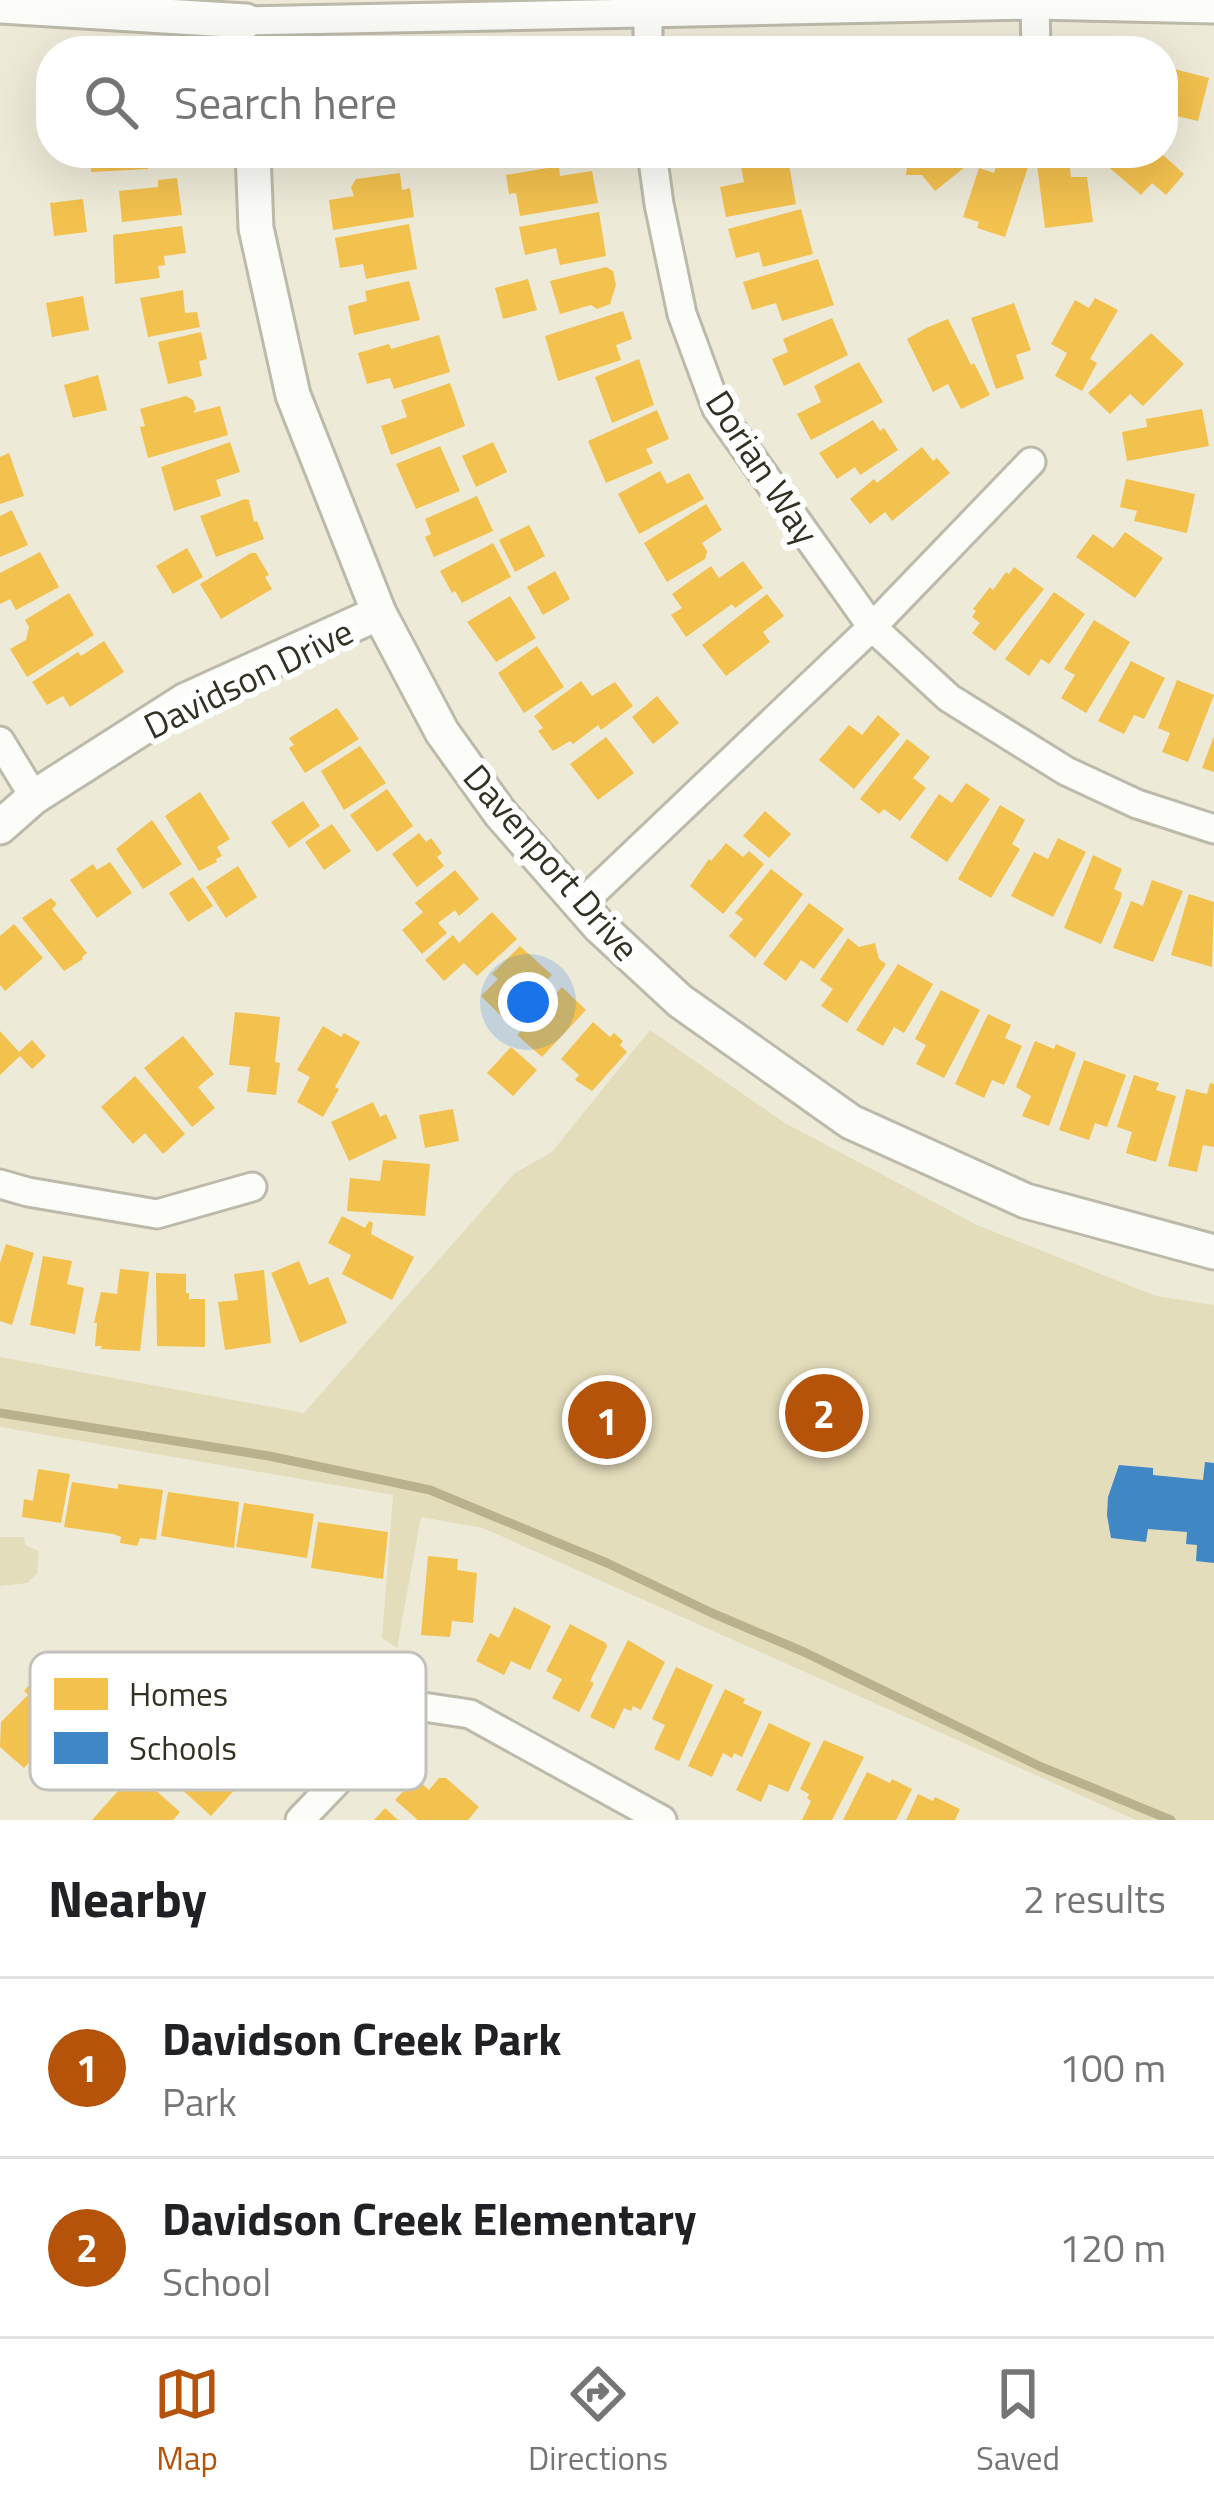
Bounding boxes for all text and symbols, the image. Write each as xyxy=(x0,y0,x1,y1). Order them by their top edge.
search box xyxy=(36,36,1178,168)
text: Search here xyxy=(174,68,397,136)
icon: search xyxy=(78,69,144,135)
street label: Dorian Way xyxy=(692,379,834,555)
street label: Davidson Drive xyxy=(134,604,362,752)
street label: Davenport Drive xyxy=(451,751,653,973)
your location xyxy=(498,972,558,1032)
pin: 2 xyxy=(785,1368,863,1458)
pin: 1 xyxy=(568,1375,646,1465)
legend xyxy=(30,1652,426,1790)
text: Homes xyxy=(129,1669,228,1719)
text: Schools xyxy=(129,1723,237,1773)
text: Nearby xyxy=(48,1859,207,1937)
text: 2 results xyxy=(1023,1869,1166,1928)
text: Davidson Creek Park xyxy=(162,2004,561,2072)
text: 1 xyxy=(76,2038,98,2097)
text: 100 m xyxy=(1059,2038,1166,2097)
text: Park xyxy=(162,2072,237,2131)
text: Davidson Creek Elementary xyxy=(162,2184,697,2252)
text: 2 xyxy=(76,2218,98,2277)
text: 120 m xyxy=(1059,2218,1166,2277)
text: School xyxy=(162,2252,271,2311)
tab: Map xyxy=(154,2361,220,2483)
tab: Directions xyxy=(528,2361,668,2483)
tab: Saved xyxy=(976,2361,1060,2483)

